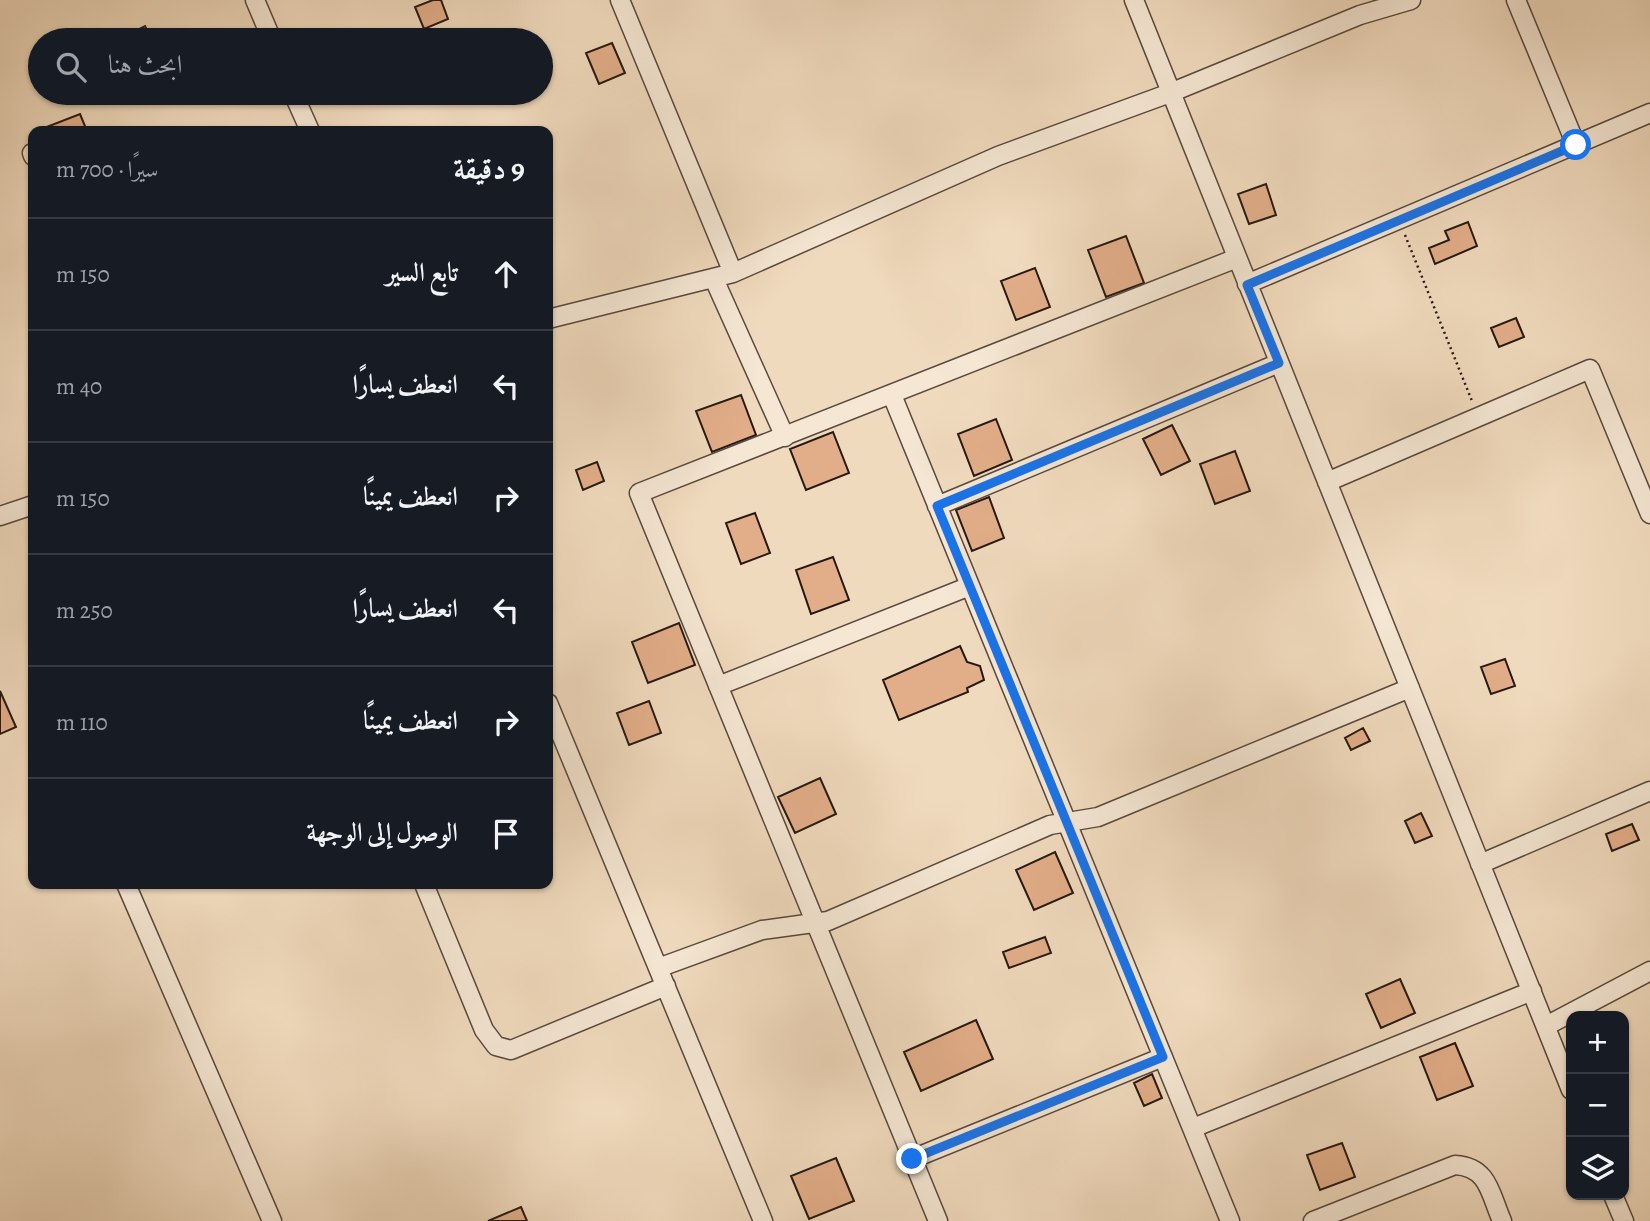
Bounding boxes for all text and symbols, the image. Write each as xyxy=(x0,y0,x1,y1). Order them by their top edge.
search box xyxy=(28,28,553,105)
text: ابحث هنا xyxy=(108,47,183,82)
icon: search xyxy=(52,48,90,86)
route start xyxy=(1560,129,1591,160)
text: 9 دقيقة xyxy=(454,149,525,189)
text: سيرًا · 700 m xyxy=(56,154,158,185)
text: تابع السير xyxy=(386,255,458,290)
icon: ahead xyxy=(487,255,525,293)
text: 150 m xyxy=(56,259,110,290)
text: انعطف يسارًا xyxy=(352,367,458,402)
icon: left xyxy=(487,367,525,405)
text: 40 m xyxy=(56,371,102,402)
text: انعطف يمينًا xyxy=(363,479,458,514)
icon: right xyxy=(487,479,525,517)
text: 150 m xyxy=(56,483,110,514)
text: انعطف يسارًا xyxy=(352,591,458,626)
icon: left xyxy=(487,591,525,629)
text: 250 m xyxy=(56,595,113,626)
text: انعطف يمينًا xyxy=(363,703,458,738)
icon: right xyxy=(487,703,525,741)
text: 110 m xyxy=(56,707,108,738)
text: الوصول إلى الوجهة xyxy=(306,815,458,850)
icon: arrive xyxy=(487,815,525,853)
map controls xyxy=(1566,1011,1629,1200)
button: + xyxy=(1566,1011,1629,1074)
button: − xyxy=(1566,1074,1629,1137)
button: layers xyxy=(1566,1137,1629,1200)
route end xyxy=(896,1143,927,1174)

